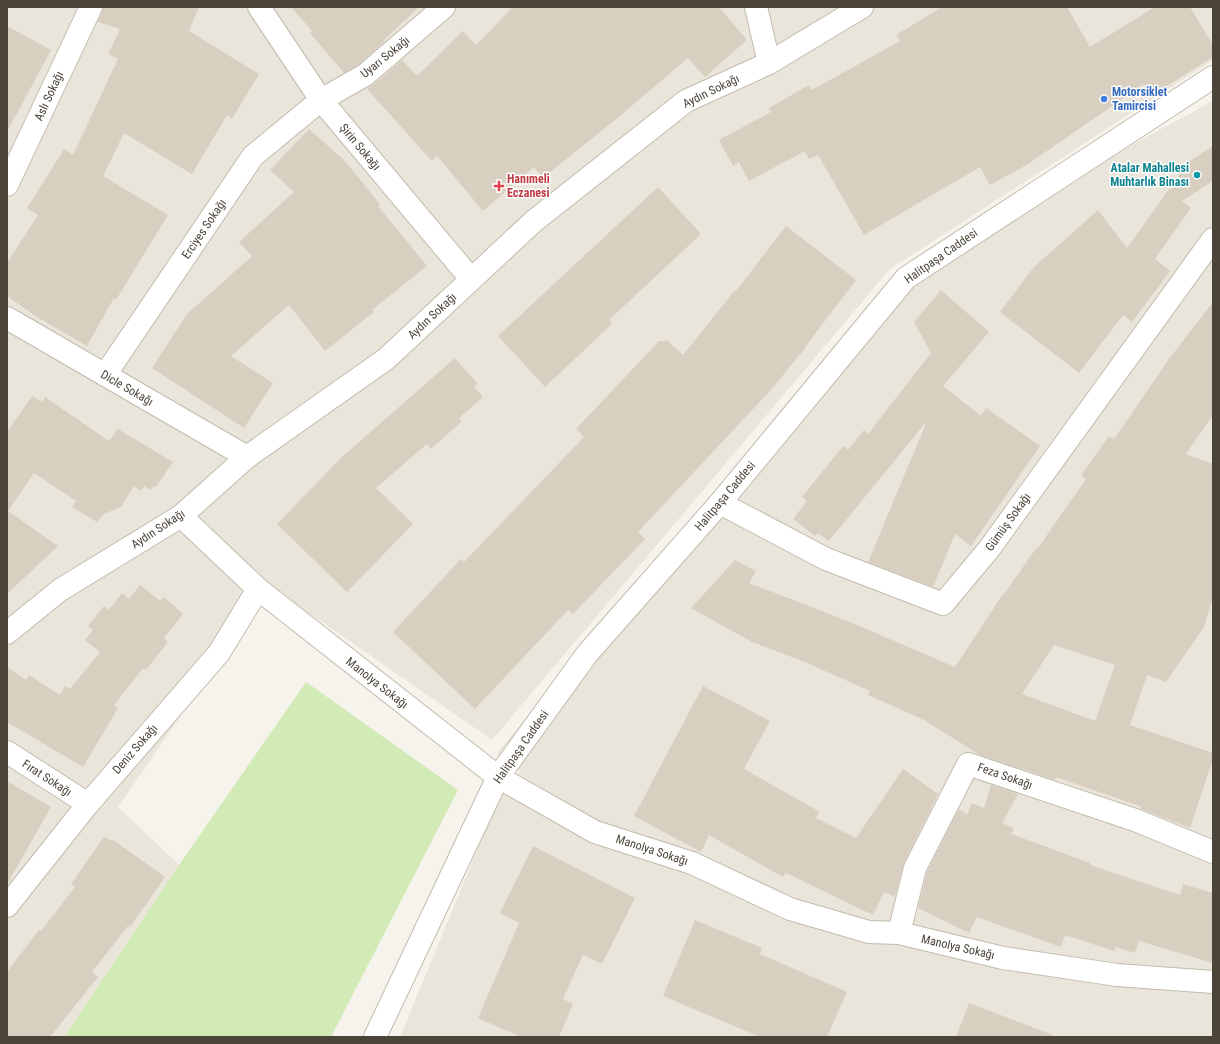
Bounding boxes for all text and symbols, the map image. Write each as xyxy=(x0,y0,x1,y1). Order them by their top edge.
street label: Uyarı Sokağı xyxy=(358,33,412,81)
street label: Aslı Sokağı xyxy=(31,69,67,123)
street label: Aydın Sokağı xyxy=(680,71,742,111)
place label: Motorsiklet Tamircisi xyxy=(1112,85,1167,113)
marker: Motorsiklet Tamircisi xyxy=(1099,94,1109,104)
street label: Şirin Sokağı xyxy=(337,121,383,173)
place label: Atalar Mahallesi Muhtarlık Binası xyxy=(1110,161,1189,189)
marker: Atalar Mahallesi Muhtarlık Binası xyxy=(1192,170,1202,180)
place label: Hanımeli Eczanesi xyxy=(507,172,550,200)
marker: Hanımeli Eczanesi xyxy=(494,181,504,191)
street label: Erciyes Sokağı xyxy=(179,197,229,261)
street label: Halitpaşa Caddesi xyxy=(902,226,980,286)
street label: Aydın Sokağı xyxy=(405,290,459,342)
street label: Dicle Sokağı xyxy=(98,367,156,409)
street label: Halitpaşa Caddesi xyxy=(692,458,758,534)
street label: Gümüş Sokağı xyxy=(982,490,1034,554)
street label: Aydın Sokağı xyxy=(129,507,187,551)
street label: Manolya Sokağı xyxy=(343,654,411,712)
street label: Halitpaşa Caddesi xyxy=(491,708,551,786)
street label: Deniz Sokağı xyxy=(110,721,160,777)
street label: Fırat Sokağı xyxy=(20,757,74,799)
street label: Feza Sokağı xyxy=(976,760,1034,792)
street label: Manolya Sokağı xyxy=(614,832,690,868)
street label: Manolya Sokağı xyxy=(920,932,996,962)

